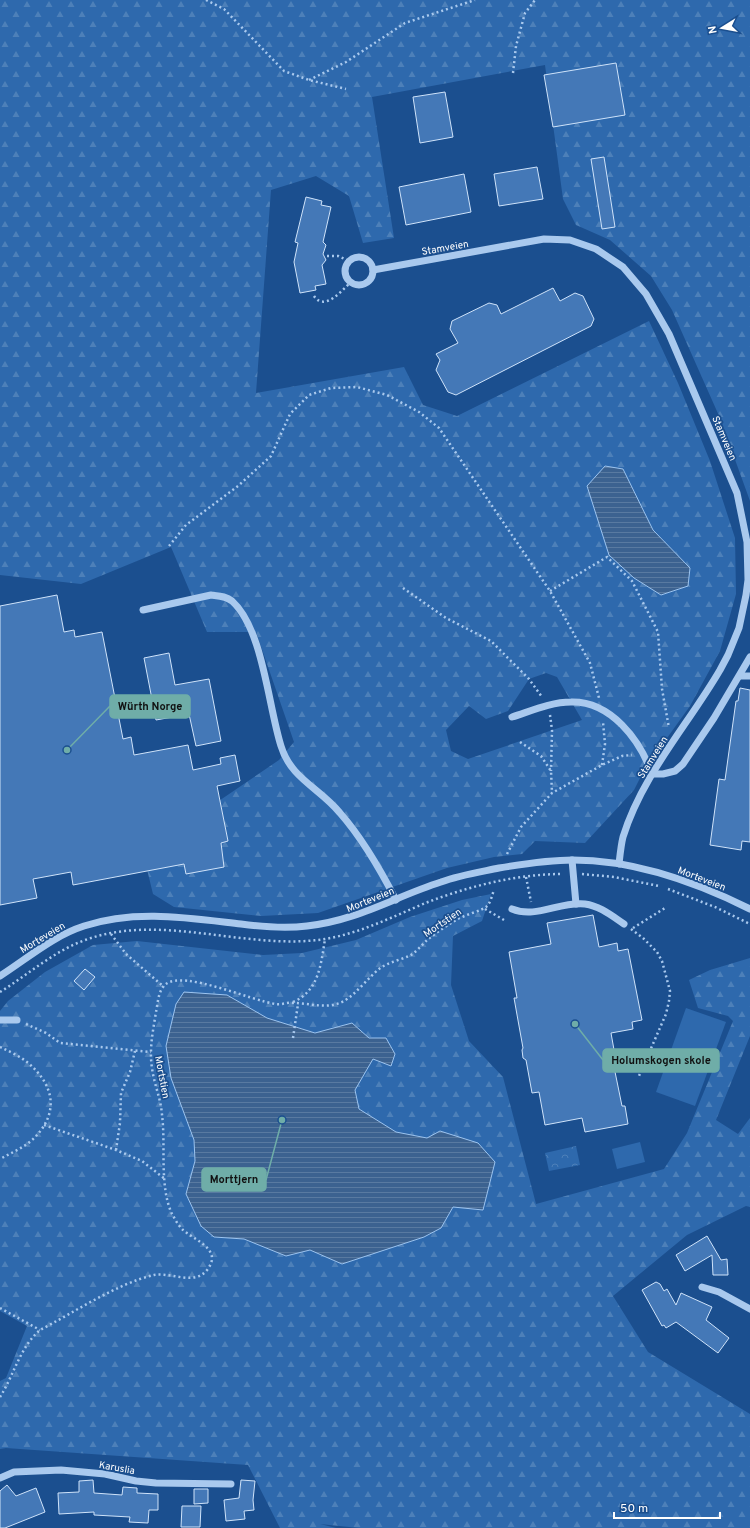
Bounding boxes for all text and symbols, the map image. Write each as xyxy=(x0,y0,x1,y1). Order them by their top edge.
north arrow xyxy=(702,8,742,48)
text: N xyxy=(706,25,721,35)
street label: Stamveien xyxy=(421,238,470,259)
street label: Stamveien xyxy=(708,414,739,463)
callout: Würth Norge xyxy=(110,695,190,718)
text: Würth Norge xyxy=(118,700,182,714)
street label: Stamveien xyxy=(635,734,671,781)
street label: Morteveien xyxy=(676,864,727,895)
street label: Morteveien xyxy=(345,885,396,916)
street label: Mortstien xyxy=(421,906,464,941)
street label: Morteveien xyxy=(18,920,68,957)
callout: Holumskogen skole xyxy=(603,1049,719,1072)
text: Holumskogen skole xyxy=(611,1054,711,1068)
street label: Mortstien xyxy=(151,1055,172,1100)
callout: Morttjern xyxy=(202,1168,266,1191)
text: Morttjern xyxy=(210,1173,258,1187)
street label: Karuslia xyxy=(98,1459,136,1478)
scale bar xyxy=(614,1494,720,1520)
text: 50 m xyxy=(620,1501,648,1517)

